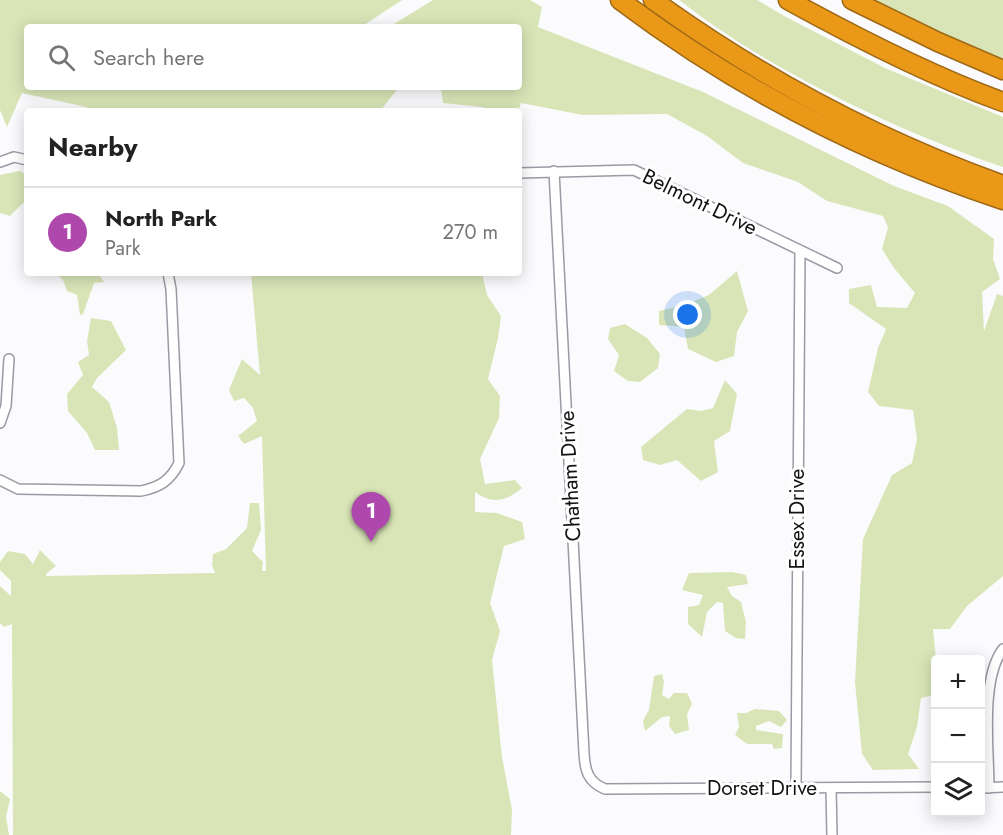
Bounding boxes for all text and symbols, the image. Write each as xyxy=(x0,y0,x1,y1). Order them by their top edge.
search box xyxy=(24,24,522,90)
icon: search xyxy=(45,41,78,74)
text: Search here xyxy=(93,41,204,73)
text: Nearby xyxy=(48,128,137,166)
street label: Belmont Drive xyxy=(638,161,763,243)
text: North Park xyxy=(105,202,217,234)
text: 1 xyxy=(62,218,73,247)
text: 270 m xyxy=(443,218,498,247)
text: Park xyxy=(105,234,141,263)
your location xyxy=(673,300,702,329)
street label: Chatham Drive xyxy=(552,410,588,542)
street label: Essex Drive xyxy=(782,468,812,569)
pin: 1 xyxy=(352,492,391,542)
map controls xyxy=(931,655,985,817)
button: + xyxy=(931,655,985,709)
button: − xyxy=(931,709,985,763)
button: layers xyxy=(931,763,985,817)
street label: Dorset Drive xyxy=(707,773,817,803)

